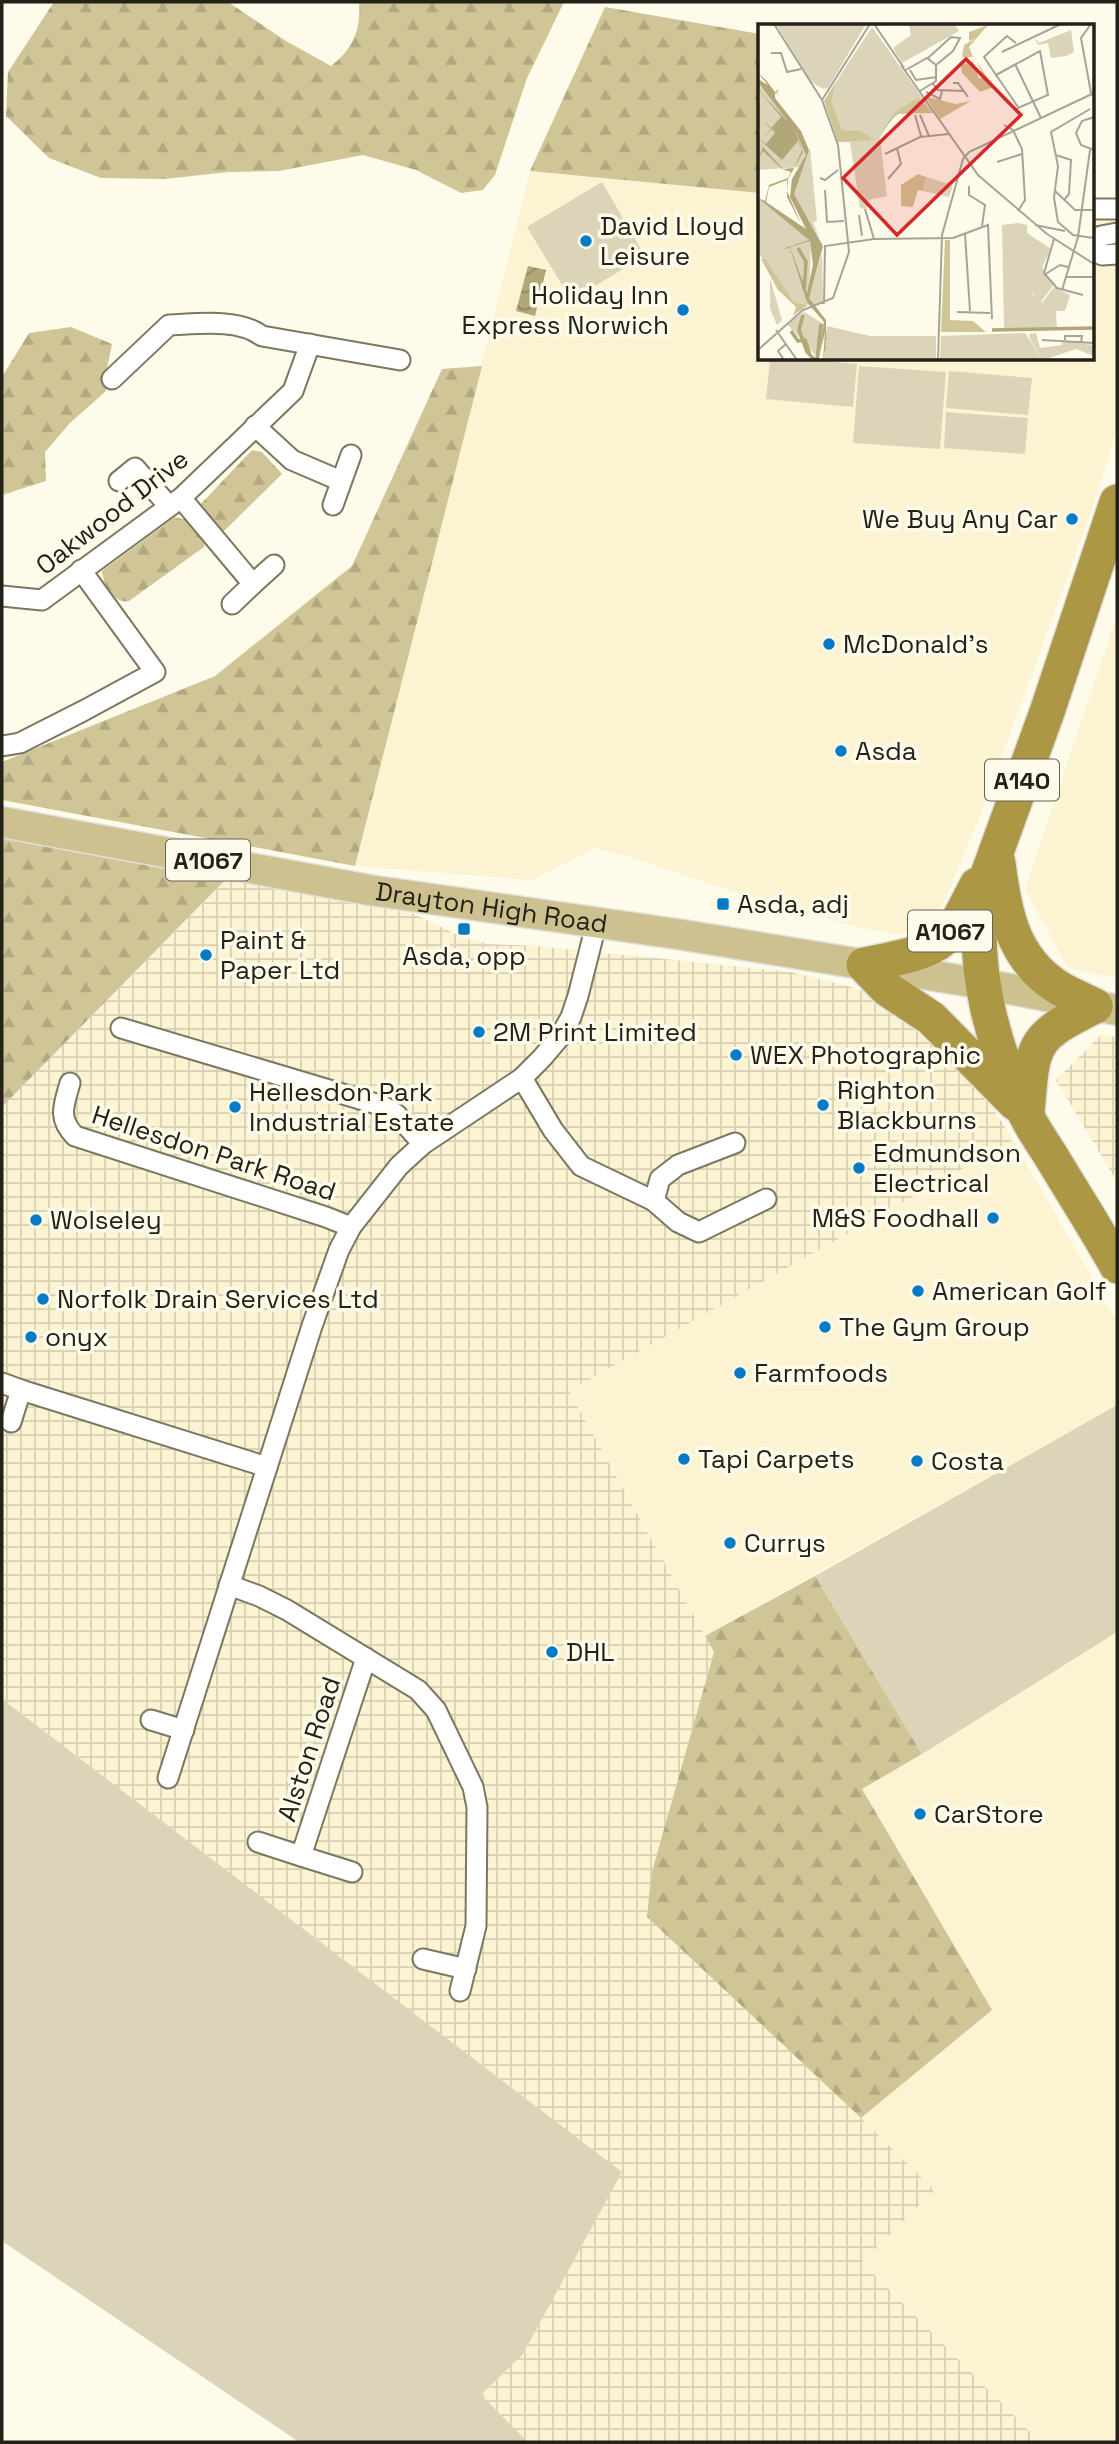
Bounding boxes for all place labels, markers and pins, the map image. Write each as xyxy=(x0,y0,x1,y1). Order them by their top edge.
place label: David Lloyd Leisure xyxy=(600,209,745,273)
marker: David Lloyd Leisure xyxy=(578,233,594,249)
place label: Holiday Inn Express Norwich xyxy=(462,278,669,342)
marker: Holiday Inn Express Norwich xyxy=(675,302,691,318)
place label: We Buy Any Car xyxy=(862,502,1058,536)
marker: We Buy Any Car xyxy=(1064,511,1080,527)
place label: McDonald's xyxy=(843,627,988,661)
marker: McDonald's xyxy=(821,636,837,652)
place label: Asda xyxy=(855,734,917,768)
marker: Asda xyxy=(833,743,849,759)
place label: Asda, adj xyxy=(737,887,849,921)
marker: Asda, adj xyxy=(715,896,731,912)
marker: Asda, opp xyxy=(456,921,472,937)
place label: Paint & Paper Ltd xyxy=(220,923,340,987)
place label: Asda, opp xyxy=(402,939,526,973)
marker: Paint & Paper Ltd xyxy=(198,947,214,963)
place label: 2M Print Limited xyxy=(493,1015,697,1049)
marker: 2M Print Limited xyxy=(471,1024,487,1040)
place label: WEX Photographic xyxy=(750,1038,981,1072)
marker: WEX Photographic xyxy=(728,1047,744,1063)
place label: Righton Blackburns xyxy=(837,1073,977,1137)
place label: Hellesdon Park Industrial Estate xyxy=(249,1075,454,1139)
marker: Righton Blackburns xyxy=(815,1097,831,1113)
marker: Hellesdon Park Industrial Estate xyxy=(227,1099,243,1115)
place label: Edmundson Electrical xyxy=(873,1136,1021,1200)
marker: Edmundson Electrical xyxy=(851,1160,867,1176)
place label: M&S Foodhall xyxy=(812,1201,979,1235)
place label: Wolseley xyxy=(50,1203,162,1237)
marker: M&S Foodhall xyxy=(985,1210,1001,1226)
marker: Wolseley xyxy=(28,1212,44,1228)
place label: American Golf xyxy=(932,1274,1107,1308)
place label: Norfolk Drain Services Ltd xyxy=(57,1282,379,1316)
marker: American Golf xyxy=(910,1283,926,1299)
marker: Norfolk Drain Services Ltd xyxy=(35,1291,51,1307)
place label: The Gym Group xyxy=(839,1310,1030,1344)
marker: The Gym Group xyxy=(817,1319,833,1335)
place label: onyx xyxy=(45,1320,108,1354)
marker: onyx xyxy=(23,1329,39,1345)
place label: Farmfoods xyxy=(754,1356,888,1390)
marker: Farmfoods xyxy=(732,1365,748,1381)
place label: Tapi Carpets xyxy=(698,1442,855,1476)
place label: Costa xyxy=(931,1444,1004,1478)
marker: Tapi Carpets xyxy=(676,1451,692,1467)
marker: Costa xyxy=(909,1453,925,1469)
place label: Currys xyxy=(744,1526,826,1560)
marker: Currys xyxy=(722,1535,738,1551)
place label: DHL xyxy=(566,1635,615,1669)
marker: DHL xyxy=(544,1644,560,1660)
place label: CarStore xyxy=(934,1797,1044,1831)
marker: CarStore xyxy=(912,1806,928,1822)

